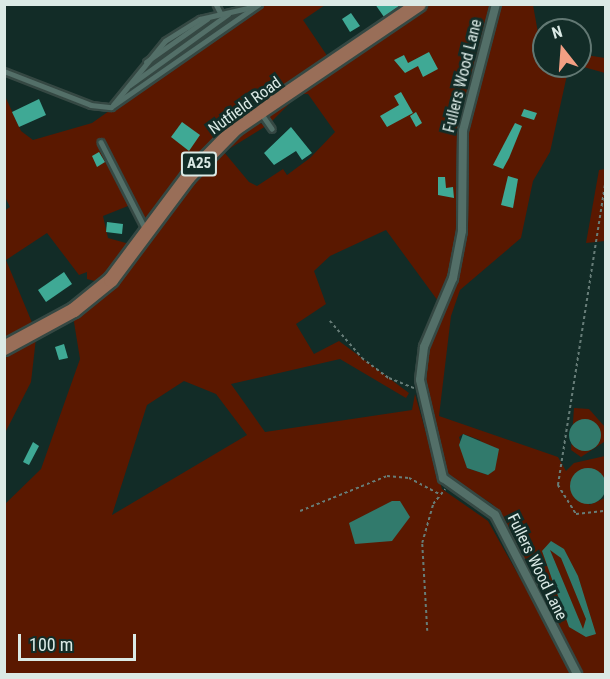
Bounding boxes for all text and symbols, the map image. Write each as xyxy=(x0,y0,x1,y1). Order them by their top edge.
street label: Fullers Wood Lane xyxy=(440,17,486,135)
north arrow xyxy=(532,18,592,78)
text: N xyxy=(550,22,565,43)
street label: Nutfield Road xyxy=(205,73,285,139)
road number: A25 xyxy=(180,152,218,176)
street label: Fullers Wood Lane xyxy=(503,511,571,623)
scale bar xyxy=(21,622,140,660)
text: 100 m xyxy=(29,634,73,655)

